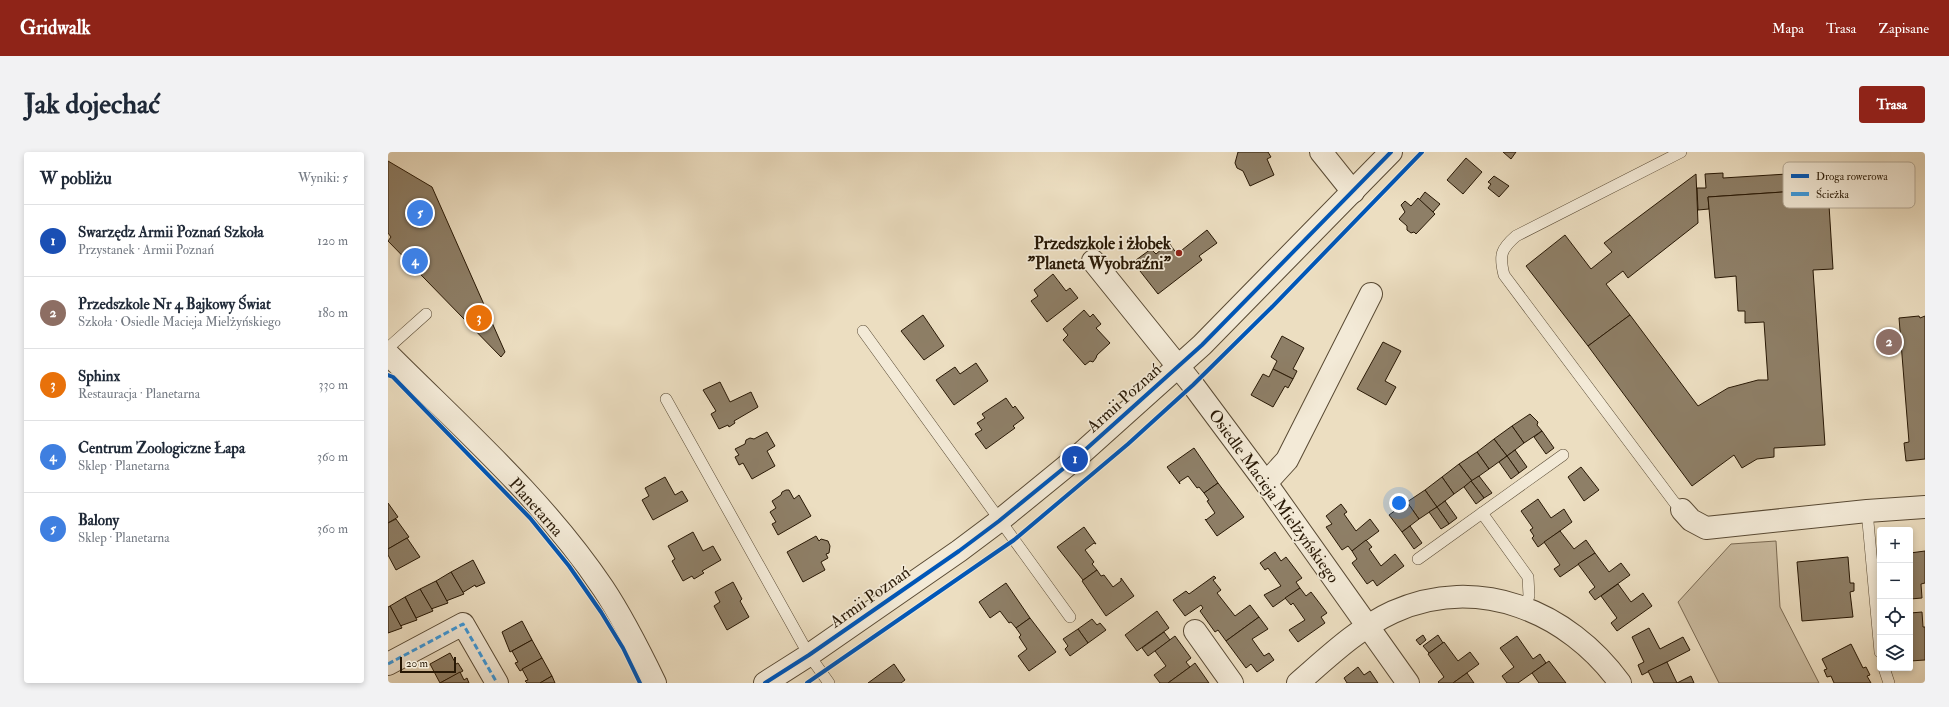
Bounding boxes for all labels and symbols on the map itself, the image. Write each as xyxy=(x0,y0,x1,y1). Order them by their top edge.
legend xyxy=(1783,162,1915,208)
text: Droga rowerowa xyxy=(1816,170,1888,183)
text: Ścieżka xyxy=(1816,187,1850,201)
pin: 5 xyxy=(407,198,433,228)
place label: Przedszkole i żłobek "Planeta Wyobraźni" xyxy=(1028,233,1172,275)
pin: 4 xyxy=(402,246,428,276)
marker: Przedszkole i żłobek "Planeta Wyobraźni" xyxy=(1174,248,1184,258)
pin: 3 xyxy=(466,303,492,333)
pin: 2 xyxy=(1876,327,1902,357)
street label: Armii Poznań xyxy=(1082,359,1166,438)
street label: Osiedle Macieja Mielżyńskiego xyxy=(1203,405,1344,588)
pin: 1 xyxy=(1062,444,1088,474)
street label: Planetarna xyxy=(504,473,568,541)
your location xyxy=(1389,493,1409,513)
street label: Armii Poznań xyxy=(825,561,914,633)
scale bar xyxy=(400,655,456,674)

